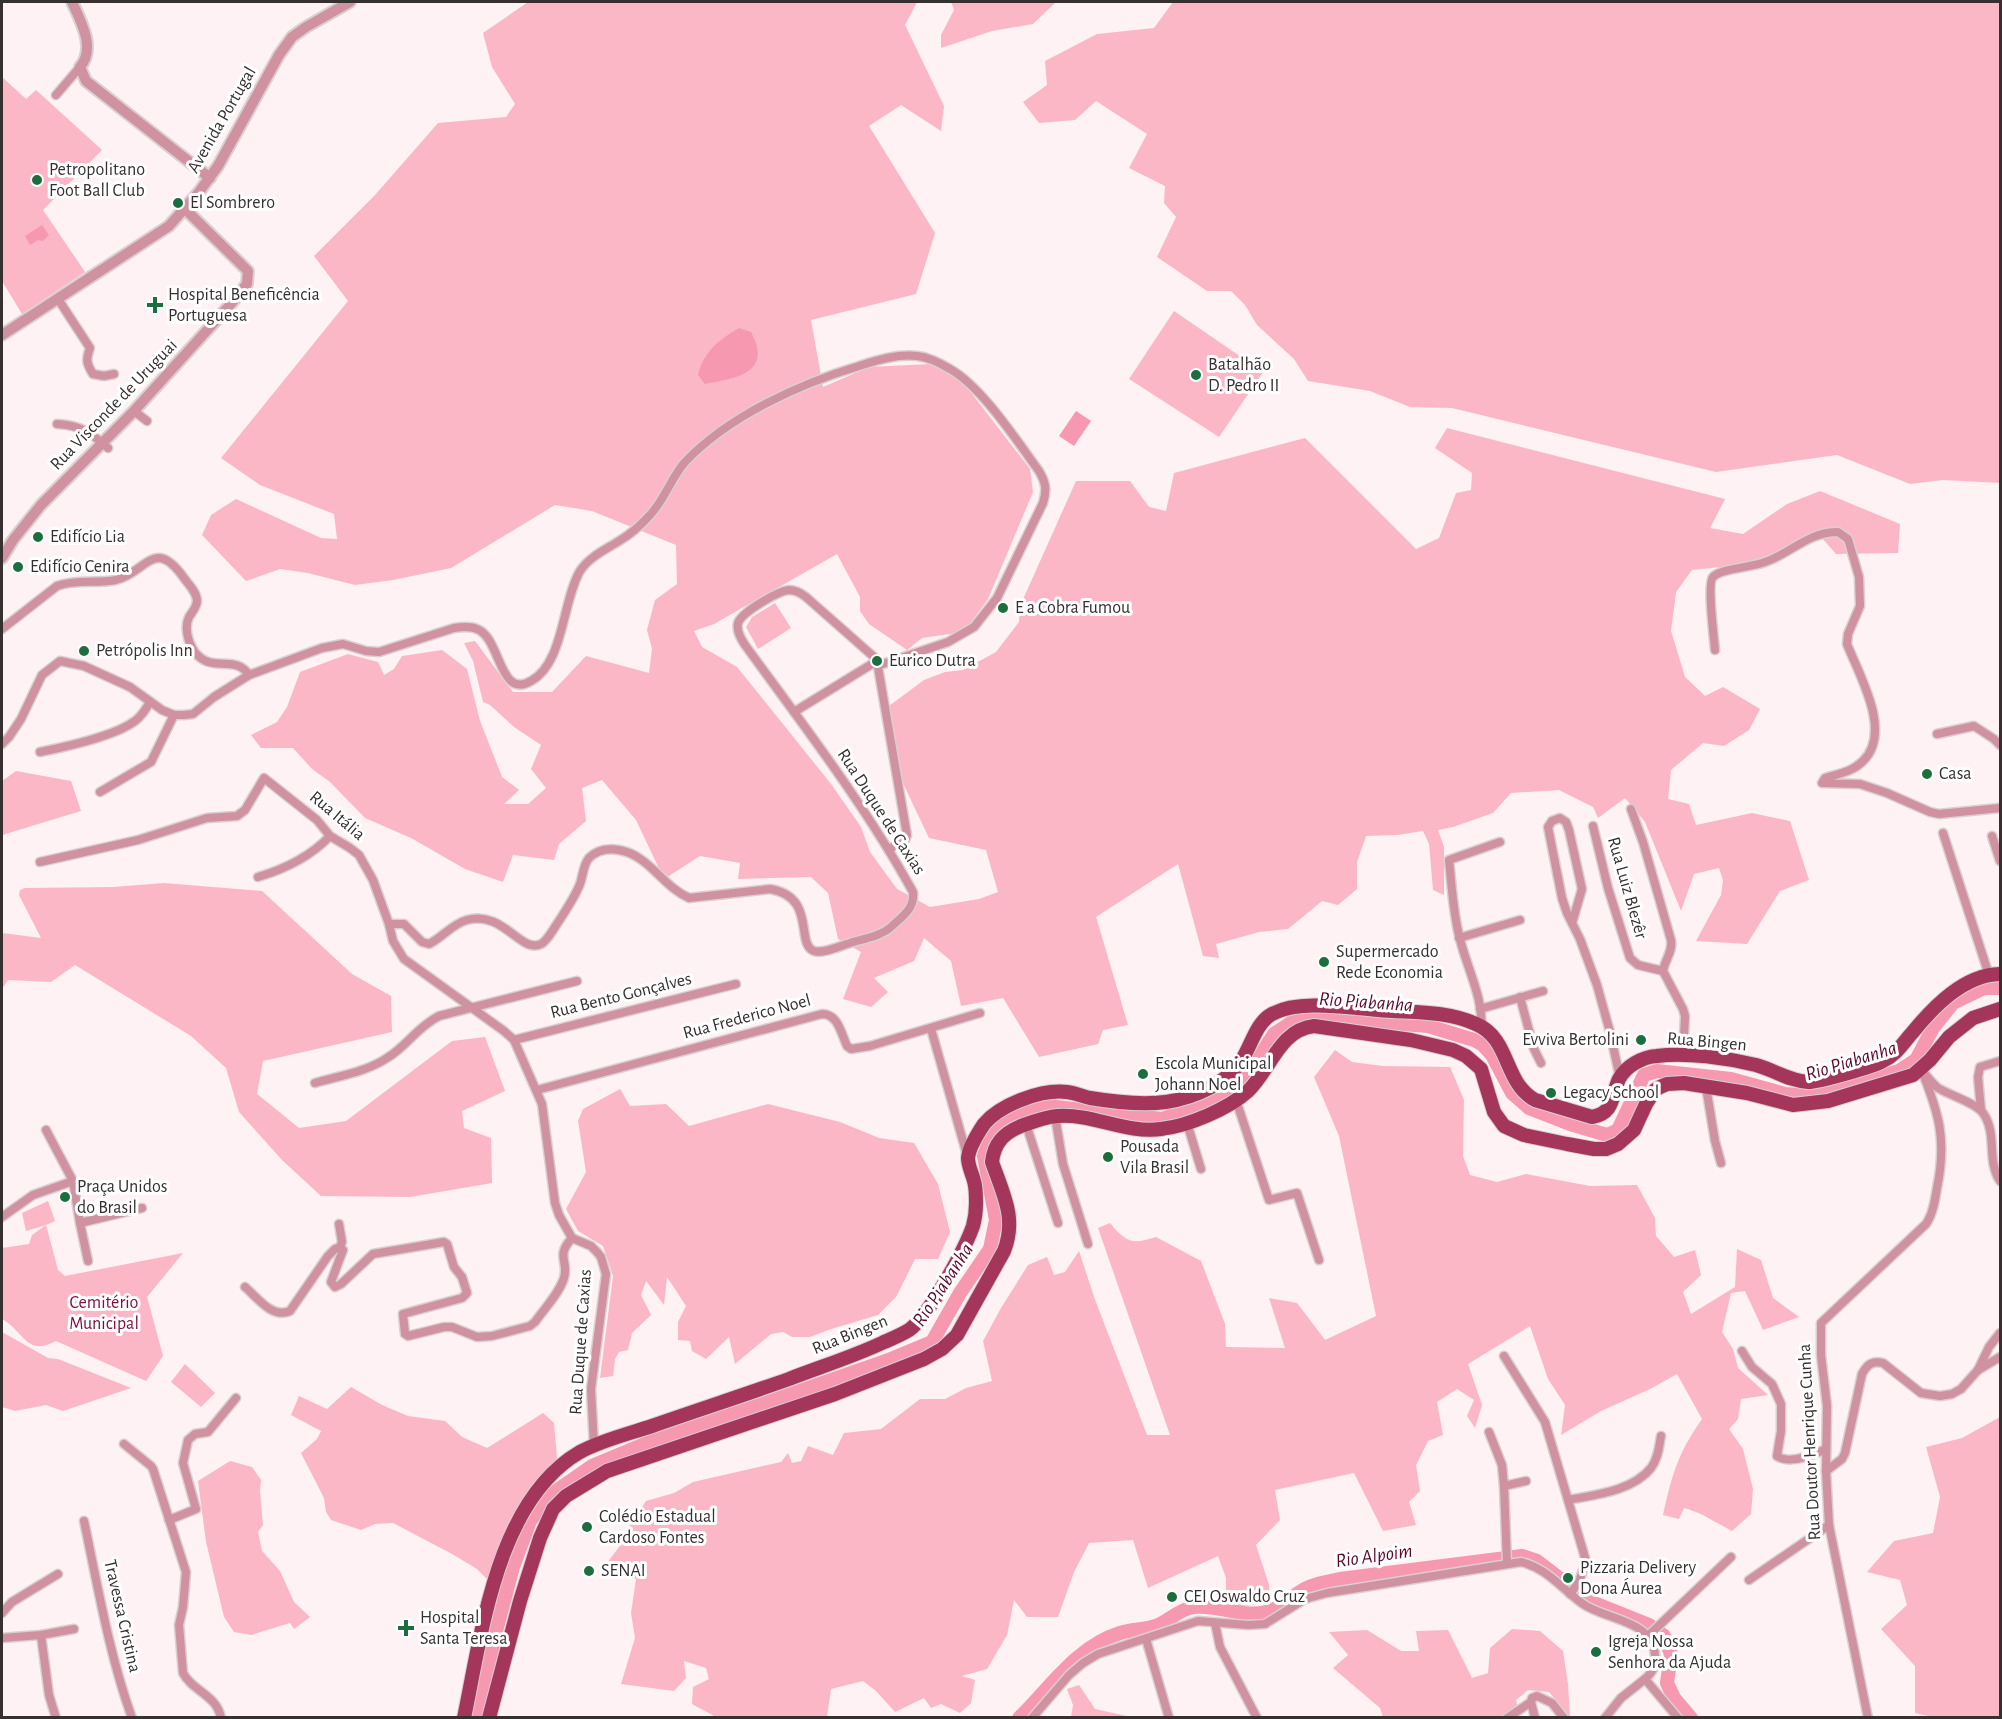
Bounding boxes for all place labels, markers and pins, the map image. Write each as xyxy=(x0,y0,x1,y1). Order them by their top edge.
place label: Petropolitano Foot Ball Club xyxy=(49,161,145,200)
marker: Petropolitano Foot Ball Club xyxy=(30,173,44,187)
place label: El Sombrero xyxy=(190,194,275,212)
marker: El Sombrero xyxy=(171,196,185,210)
place label: Hospital Beneficência Portuguesa xyxy=(168,286,320,325)
marker: Hospital Beneficência Portuguesa xyxy=(146,296,164,314)
place label: Batalhão D. Pedro II xyxy=(1208,356,1279,395)
marker: Batalhão D. Pedro II xyxy=(1189,368,1203,382)
place label: Edifício Lia xyxy=(50,528,125,546)
marker: Edifício Lia xyxy=(31,530,45,544)
place label: Edifício Cenira xyxy=(30,558,130,576)
marker: Edifício Cenira xyxy=(11,560,25,574)
place label: E a Cobra Fumou xyxy=(1015,599,1130,617)
marker: E a Cobra Fumou xyxy=(996,601,1010,615)
place label: Petrópolis Inn xyxy=(96,642,193,660)
marker: Petrópolis Inn xyxy=(77,644,91,658)
place label: Eurico Dutra xyxy=(889,652,976,670)
marker: Eurico Dutra xyxy=(870,654,884,668)
place label: Casa xyxy=(1939,765,1972,783)
marker: Casa xyxy=(1920,767,1934,781)
place label: Supermercado Rede Economia xyxy=(1336,943,1443,982)
marker: Supermercado Rede Economia xyxy=(1317,955,1331,969)
place label: Evviva Bertolini xyxy=(1522,1031,1629,1049)
marker: Evviva Bertolini xyxy=(1634,1033,1648,1047)
place label: Escola Municipal Johann Noel xyxy=(1155,1055,1272,1094)
marker: Escola Municipal Johann Noel xyxy=(1136,1067,1150,1081)
place label: Legacy School xyxy=(1563,1084,1659,1102)
marker: Legacy School xyxy=(1544,1086,1558,1100)
place label: Pousada Vila Brasil xyxy=(1120,1138,1189,1177)
marker: Pousada Vila Brasil xyxy=(1101,1150,1115,1164)
place label: Praça Unidos do Brasil xyxy=(77,1178,167,1217)
marker: Praça Unidos do Brasil xyxy=(58,1190,72,1204)
place label: Colédio Estadual Cardoso Fontes xyxy=(599,1508,716,1547)
marker: Colédio Estadual Cardoso Fontes xyxy=(580,1520,594,1534)
place label: Pizzaria Delivery Dona Áurea xyxy=(1580,1559,1697,1598)
place label: SENAI xyxy=(601,1562,646,1580)
marker: SENAI xyxy=(582,1564,596,1578)
marker: Pizzaria Delivery Dona Áurea xyxy=(1561,1571,1575,1585)
place label: CEI Oswaldo Cruz xyxy=(1184,1588,1305,1606)
marker: CEI Oswaldo Cruz xyxy=(1165,1590,1179,1604)
place label: Hospital Santa Teresa xyxy=(420,1609,508,1648)
marker: Hospital Santa Teresa xyxy=(397,1619,415,1637)
place label: Igreja Nossa Senhora da Ajuda xyxy=(1608,1633,1731,1672)
marker: Igreja Nossa Senhora da Ajuda xyxy=(1589,1645,1603,1659)

